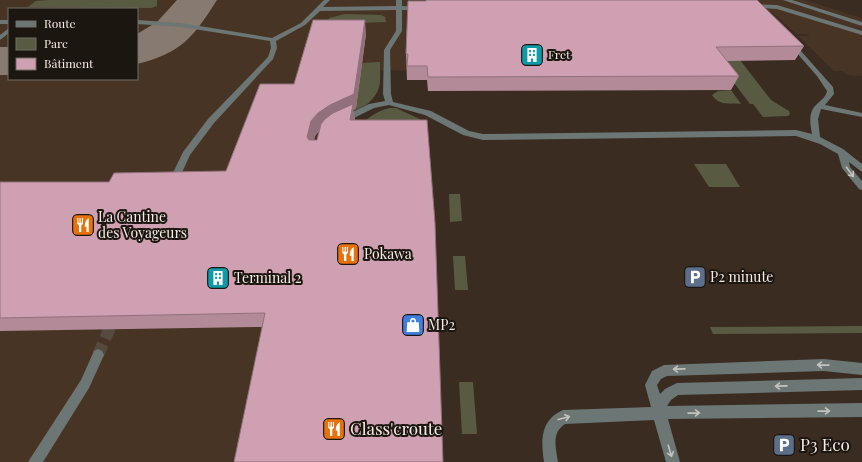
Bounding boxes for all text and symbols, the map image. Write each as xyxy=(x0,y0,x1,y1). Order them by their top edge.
legend xyxy=(8,8,138,80)
text: Route xyxy=(44,15,76,31)
text: Parc xyxy=(44,35,68,51)
building icon: Fret xyxy=(519,42,545,68)
place label: Fret xyxy=(548,46,571,62)
text: Bâtiment xyxy=(44,55,94,71)
one-way arrow xyxy=(845,166,854,177)
place label: La Cantine des Voyageurs xyxy=(98,207,187,242)
restaurant icon: La Cantine des Voyageurs xyxy=(70,212,96,238)
restaurant icon: Pokawa xyxy=(335,241,361,267)
place label: Pokawa xyxy=(364,244,412,263)
parking icon: P2 minute xyxy=(682,264,708,290)
building icon: Terminal 2 xyxy=(205,265,231,291)
place label: P2 minute xyxy=(710,267,773,286)
place label: Terminal 2 xyxy=(234,268,302,287)
shop icon: MP2 xyxy=(400,312,426,338)
place label: MP2 xyxy=(428,315,455,334)
one-way arrow xyxy=(817,362,830,369)
one-way arrow xyxy=(673,365,686,373)
one-way arrow xyxy=(775,382,788,390)
one-way arrow xyxy=(817,407,830,415)
one-way arrow xyxy=(687,409,700,417)
one-way arrow xyxy=(558,414,571,421)
restaurant icon: Class'croute xyxy=(321,416,347,442)
place label: Class'croute xyxy=(350,417,442,439)
parking icon: P3 Eco xyxy=(771,432,797,458)
place label: P3 Eco xyxy=(800,433,850,455)
one-way arrow xyxy=(667,444,674,457)

